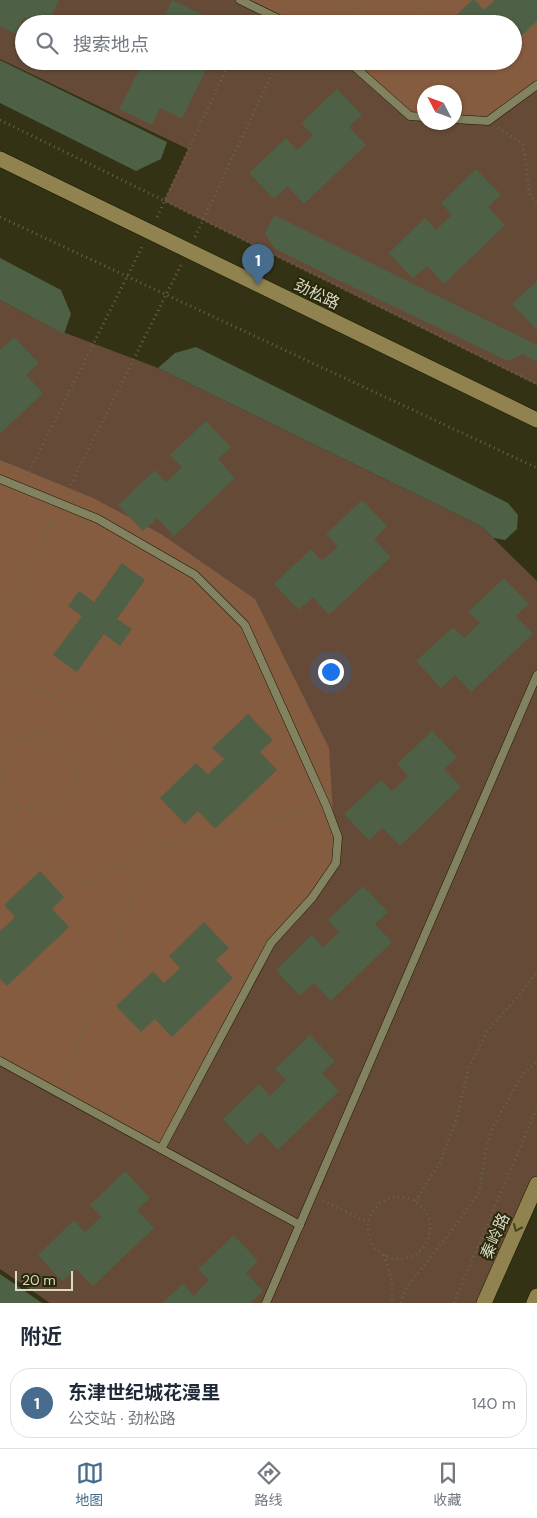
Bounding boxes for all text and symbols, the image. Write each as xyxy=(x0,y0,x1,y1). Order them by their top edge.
search box xyxy=(15,15,522,70)
icon: search xyxy=(33,29,61,57)
text: 搜索地点 xyxy=(73,32,149,57)
north arrow xyxy=(417,85,462,130)
pin: 1 xyxy=(242,244,274,285)
street label: 劲松路 xyxy=(291,274,343,314)
your location xyxy=(318,659,344,685)
street label: 秦岭路 xyxy=(476,1210,514,1262)
one-way arrow xyxy=(513,1223,524,1232)
scale bar xyxy=(15,1268,72,1291)
text: 20 m xyxy=(22,1271,56,1289)
text: 附近 xyxy=(20,1323,62,1351)
text: 东津世纪城花漫里 xyxy=(68,1380,220,1405)
text: 1 xyxy=(34,1393,40,1414)
text: 140 m xyxy=(472,1393,516,1414)
text: 公交站 · 劲松路 xyxy=(68,1408,176,1429)
tab: 地图 xyxy=(76,1459,104,1509)
tab: 路线 xyxy=(255,1459,283,1509)
tab: 收藏 xyxy=(434,1459,462,1509)

